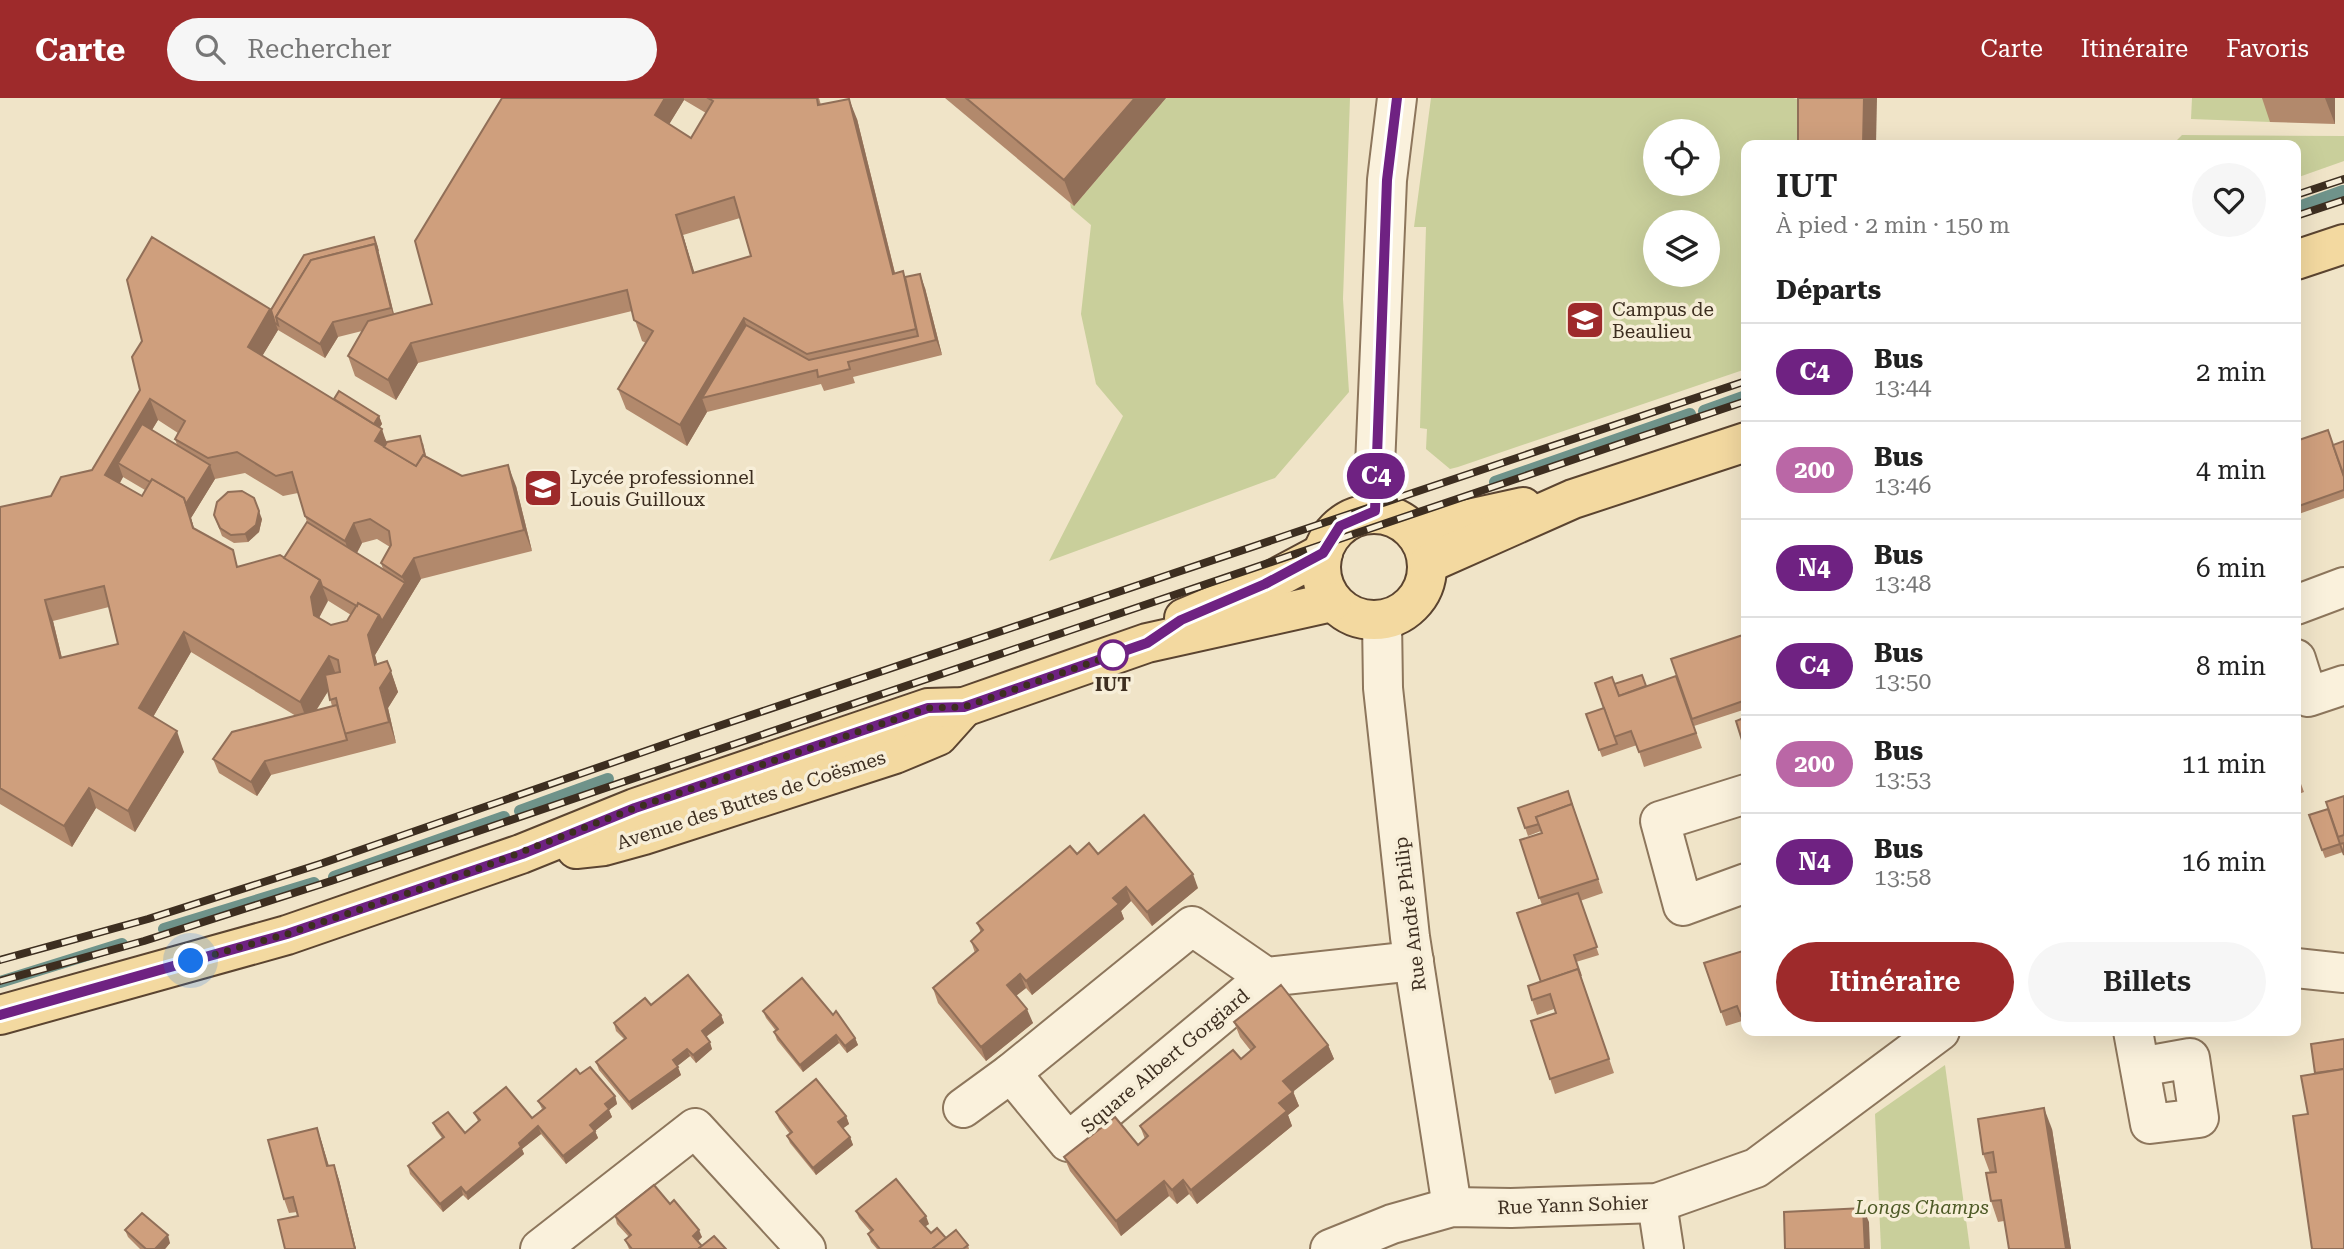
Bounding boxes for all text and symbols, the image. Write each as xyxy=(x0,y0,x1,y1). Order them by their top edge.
search box xyxy=(167,18,657,81)
text: Carte xyxy=(35,30,125,69)
icon: search xyxy=(191,30,229,68)
text: Rechercher xyxy=(247,34,392,64)
text: Carte xyxy=(1981,35,2043,63)
text: Itinéraire xyxy=(2081,35,2188,63)
text: Favoris xyxy=(2226,35,2309,63)
map controls xyxy=(1643,119,1720,287)
button: locate xyxy=(1643,119,1720,196)
button: heart xyxy=(2192,163,2266,237)
text: IUT xyxy=(1776,166,1838,205)
button: layers xyxy=(1643,210,1720,287)
text: À pied · 2 min · 150 m xyxy=(1776,212,2010,239)
text: Départs xyxy=(1776,275,1881,305)
place label: Campus de Beaulieu xyxy=(1612,298,1714,343)
school or university icon: Campus de Beaulieu xyxy=(1564,299,1606,341)
text: Bus xyxy=(1874,344,1923,374)
text: 2 min xyxy=(2196,357,2266,387)
text: C4 xyxy=(1799,358,1830,386)
text: 13:44 xyxy=(1874,374,1931,401)
text: Bus xyxy=(1874,442,1923,472)
line badge: C4 xyxy=(1344,453,1408,499)
text: 4 min xyxy=(2196,455,2266,485)
text: 200 xyxy=(1794,456,1835,484)
text: C4 xyxy=(1361,462,1391,490)
place label: Lycée professionnel Louis Guilloux xyxy=(570,466,754,511)
school or university icon: Lycée professionnel Louis Guilloux xyxy=(522,467,564,509)
text: 13:46 xyxy=(1874,472,1931,499)
text: Bus xyxy=(1874,540,1923,570)
text: 6 min xyxy=(2196,553,2266,583)
text: N4 xyxy=(1799,554,1830,582)
text: 13:48 xyxy=(1874,570,1931,597)
text: Bus xyxy=(1874,638,1923,668)
marker: IUT xyxy=(1098,640,1128,670)
text: 8 min xyxy=(2196,651,2266,681)
text: C4 xyxy=(1799,652,1830,680)
text: 13:50 xyxy=(1874,668,1931,695)
place label: IUT xyxy=(1095,673,1131,696)
text: Bus xyxy=(1874,736,1923,766)
street label: Avenue des Buttes de Coësmes xyxy=(614,746,888,854)
text: 11 min xyxy=(2182,749,2266,779)
text: 200 xyxy=(1794,750,1835,778)
text: 13:53 xyxy=(1874,766,1931,793)
text: Bus xyxy=(1874,834,1923,864)
street label: Rue André Philip xyxy=(1389,836,1431,992)
text: 16 min xyxy=(2182,847,2266,877)
text: N4 xyxy=(1799,848,1830,876)
text: 13:58 xyxy=(1874,864,1931,891)
button: Itinéraire xyxy=(1776,942,2014,1022)
button: Billets xyxy=(2028,942,2266,1022)
your location xyxy=(173,943,208,978)
street label: Square Albert Gorgiard xyxy=(1076,984,1254,1138)
street label: Rue Yann Sohier xyxy=(1497,1191,1649,1219)
park label: Longs Champs xyxy=(1854,1196,1989,1219)

